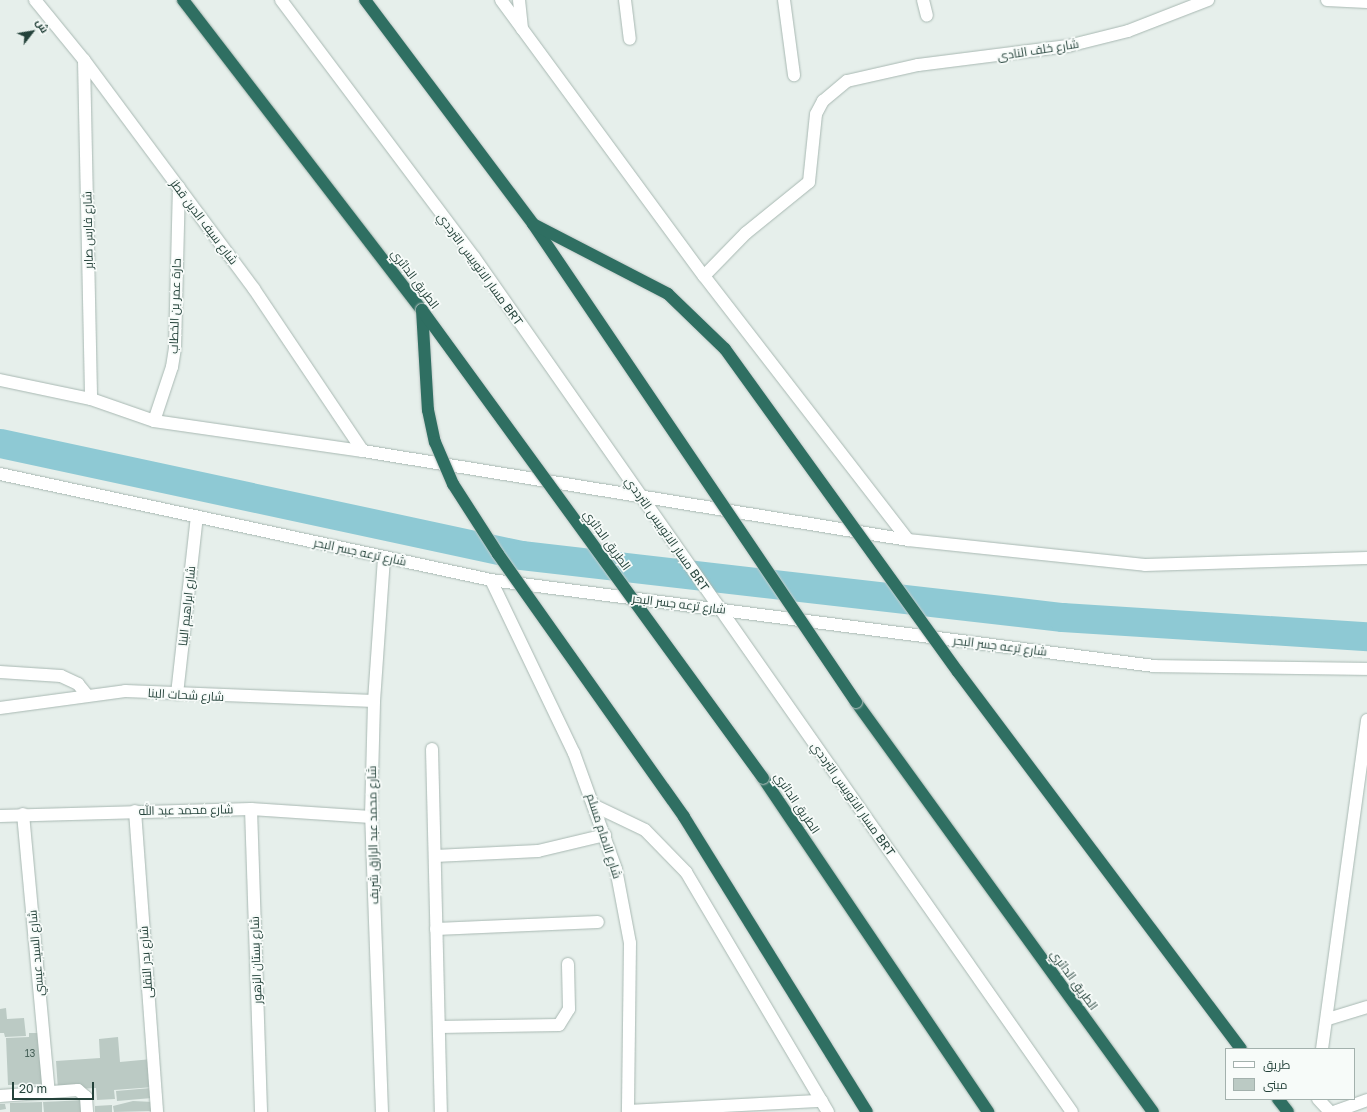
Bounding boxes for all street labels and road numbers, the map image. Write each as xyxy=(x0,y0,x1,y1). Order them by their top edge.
street label: شارع خلف النادى xyxy=(996,36,1080,64)
street label: شارع سيف الدين قطز xyxy=(167,177,241,267)
street label: شارع فارس صابر xyxy=(80,191,96,269)
street label: مسار الاتوبيس الترددي BRT xyxy=(434,210,526,328)
street label: الطريق الدائري xyxy=(388,246,442,312)
street label: حارة عمر بن الخطاب xyxy=(166,258,184,354)
street label: مسار الاتوبيس الترددي BRT xyxy=(622,474,712,594)
street label: الطريق الدائري xyxy=(580,507,634,573)
street label: شارع ترعه جسر البحر xyxy=(312,535,408,569)
street label: شارع ابراهيم البنا xyxy=(176,565,198,647)
street label: شارع ترعه جسر البحر xyxy=(631,591,727,617)
street label: شارع ترعه جسر البحر xyxy=(952,633,1048,659)
street label: شارع شحات البنا xyxy=(147,686,225,704)
street label: مسار الاتوبيس الترددي BRT xyxy=(808,739,898,859)
street label: شارع محمد عبد الرازق شريف xyxy=(365,766,381,904)
street label: الطريق الدائري xyxy=(771,770,823,836)
street label: شارع الامام مسلم xyxy=(583,792,625,880)
street label: شارع محمد عبد الله xyxy=(139,802,233,818)
street label: شارع السيد عيسي xyxy=(25,909,47,997)
street label: شارع بستان الزهور xyxy=(247,916,265,1004)
street label: شارع بدر النقلى xyxy=(136,925,156,999)
street label: الطريق الدائري xyxy=(1047,947,1101,1013)

